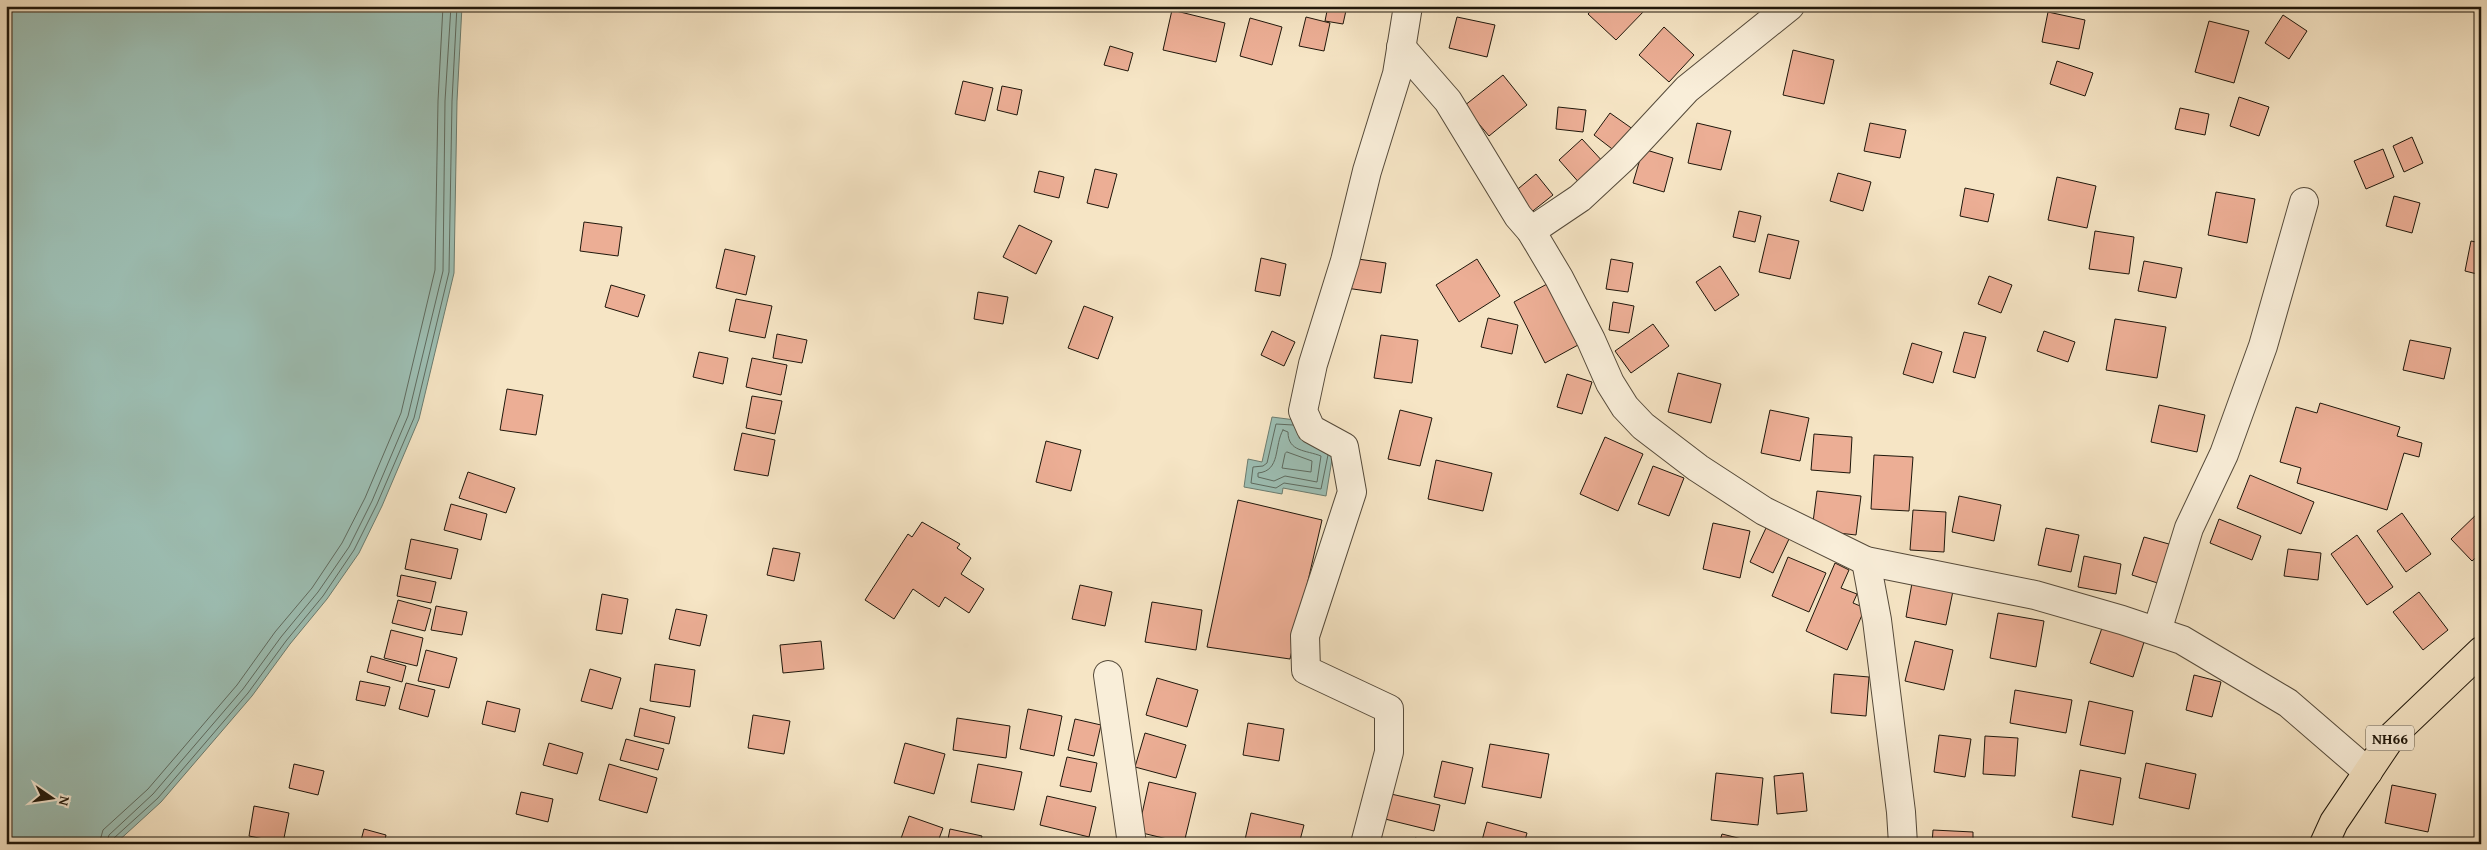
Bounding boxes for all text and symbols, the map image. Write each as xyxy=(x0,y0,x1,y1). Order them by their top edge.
road number: NH66 xyxy=(2366,726,2414,750)
north arrow xyxy=(28,772,78,822)
text: N xyxy=(54,794,75,808)

